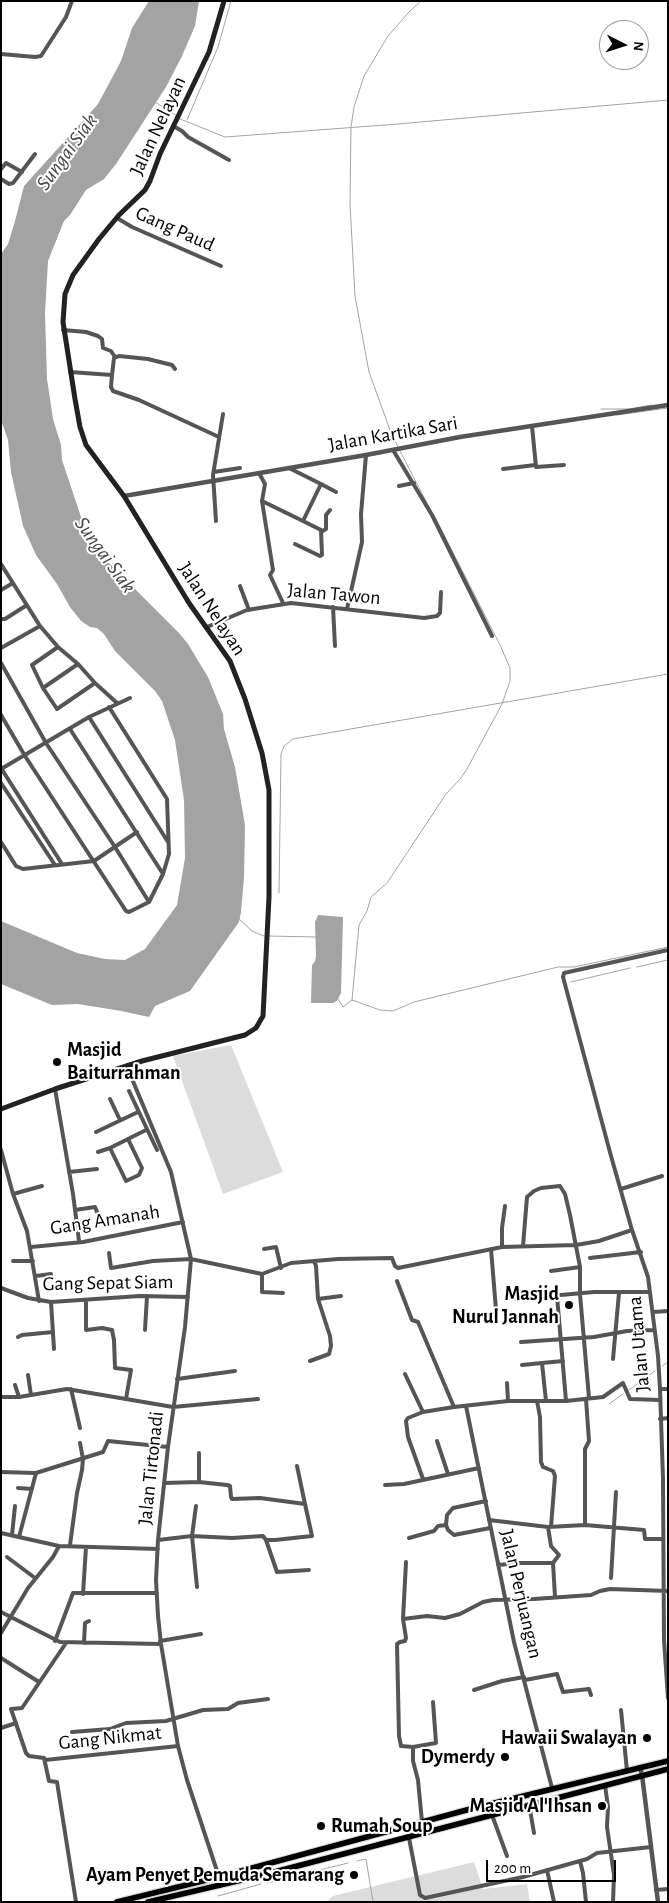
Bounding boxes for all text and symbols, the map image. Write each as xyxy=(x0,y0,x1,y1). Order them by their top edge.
north arrow xyxy=(599,20,649,70)
text: N xyxy=(631,41,645,52)
street label: Jalan Nelayan xyxy=(125,73,191,179)
water label: Sungai Siak xyxy=(31,109,103,195)
street label: Gang Paud xyxy=(132,201,218,257)
street label: Jalan Kartika Sari xyxy=(327,411,459,457)
water label: Sungai Siak xyxy=(69,512,141,598)
street label: Jalan Nelayan xyxy=(173,558,251,660)
street label: Jalan Tawon xyxy=(287,578,381,610)
place label: Masjid Baiturrahman xyxy=(67,1038,181,1085)
marker: Masjid Baiturrahman xyxy=(51,1056,63,1068)
street label: Gang Amanah xyxy=(49,1200,161,1240)
street label: Gang Sepat Siam xyxy=(42,1270,174,1296)
place label: Masjid Nurul Jannah xyxy=(452,1282,559,1329)
street label: Jalan Utama xyxy=(623,1295,655,1393)
marker: Masjid Nurul Jannah xyxy=(563,1299,575,1311)
street label: Jalan Tirtonadi xyxy=(133,1410,169,1526)
street label: Jalan Perjuangan xyxy=(495,1527,547,1661)
street label: Gang Nikmat xyxy=(57,1721,163,1755)
place label: Hawaii Swalayan xyxy=(501,1726,637,1750)
marker: Hawaii Swalayan xyxy=(641,1732,653,1744)
place label: Dymerdy xyxy=(421,1745,495,1769)
marker: Dymerdy xyxy=(499,1751,511,1763)
place label: Masjid Al Ihsan xyxy=(469,1794,592,1818)
marker: Masjid Al Ihsan xyxy=(596,1800,608,1812)
place label: Rumah Soup xyxy=(331,1814,433,1838)
marker: Rumah Soup xyxy=(315,1820,327,1832)
scale bar xyxy=(489,1850,619,1882)
text: 200 m xyxy=(494,1861,531,1876)
place label: Ayam Penyet Pemuda Semarang xyxy=(86,1863,344,1887)
marker: Ayam Penyet Pemuda Semarang xyxy=(348,1869,360,1881)

